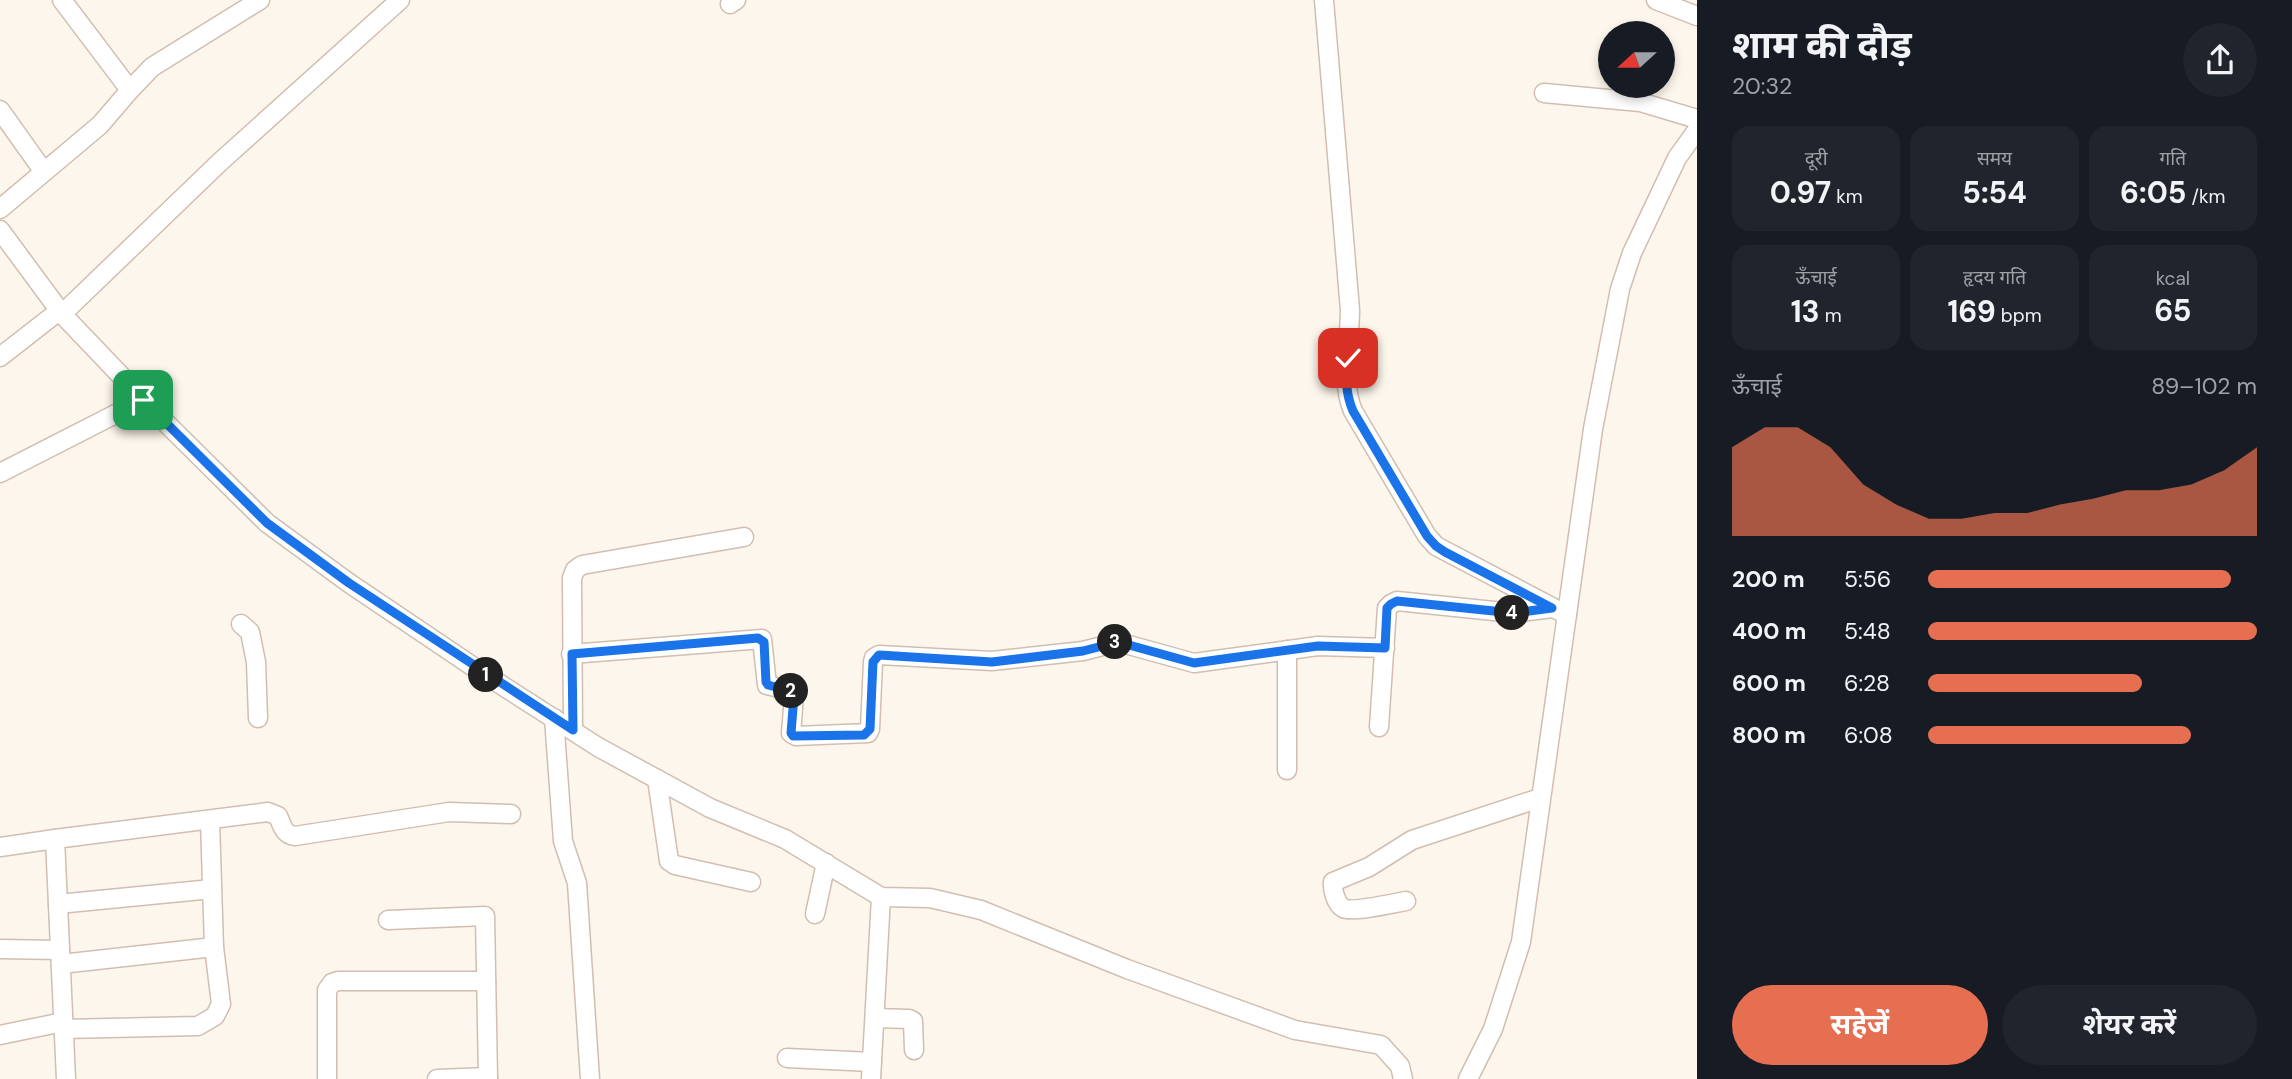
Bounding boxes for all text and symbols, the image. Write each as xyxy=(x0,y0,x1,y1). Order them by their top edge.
text: शाम की दौड़ xyxy=(1732,20,1912,70)
north arrow xyxy=(1598,21,1675,98)
map controls xyxy=(1598,21,1675,98)
button: share xyxy=(2183,23,2257,97)
text: 20:32 xyxy=(1732,71,1792,101)
text: दूरी xyxy=(1805,146,1828,171)
text: समय xyxy=(1977,146,2012,171)
text: गति xyxy=(2160,146,2186,171)
text: 0.97 xyxy=(1770,173,1831,212)
text: 5:54 xyxy=(1962,173,2027,212)
text: 6:05 xyxy=(2120,173,2187,212)
text: km xyxy=(1831,184,1863,209)
text: /km xyxy=(2187,184,2226,209)
text: ऊँचाई xyxy=(1796,265,1837,290)
text: हृदय गति xyxy=(1963,265,2026,290)
text: kcal xyxy=(2156,266,2190,291)
text: 65 xyxy=(2154,291,2191,330)
text: 13 xyxy=(1791,292,1820,331)
text: 169 xyxy=(1947,292,1996,331)
text: m xyxy=(1820,303,1842,328)
text: bpm xyxy=(1996,303,2042,328)
pin xyxy=(1318,328,1378,388)
icon: check xyxy=(1329,339,1367,377)
pin xyxy=(113,370,173,430)
text: ऊँचाई xyxy=(1732,371,1782,401)
text: 89–102 m xyxy=(2151,371,2257,401)
icon: arrive xyxy=(124,381,162,419)
text: 200 m xyxy=(1732,564,1805,594)
text: 5:56 xyxy=(1844,564,1891,594)
pin: 4 xyxy=(1494,596,1530,630)
text: 4 xyxy=(1505,600,1518,625)
text: 400 m xyxy=(1732,616,1806,646)
text: 5:48 xyxy=(1844,616,1891,646)
pin: 3 xyxy=(1098,624,1132,660)
text: 3 xyxy=(1109,629,1120,654)
pin: 1 xyxy=(468,658,504,692)
text: 1 xyxy=(482,662,489,687)
text: 600 m xyxy=(1732,668,1806,698)
text: 6:28 xyxy=(1844,668,1890,698)
pin: 2 xyxy=(774,674,808,708)
text: 2 xyxy=(785,678,796,703)
text: 800 m xyxy=(1732,720,1806,750)
text: 6:08 xyxy=(1844,720,1893,750)
button: सहेजें xyxy=(1732,985,1988,1065)
button: शेयर करें xyxy=(2002,985,2257,1065)

